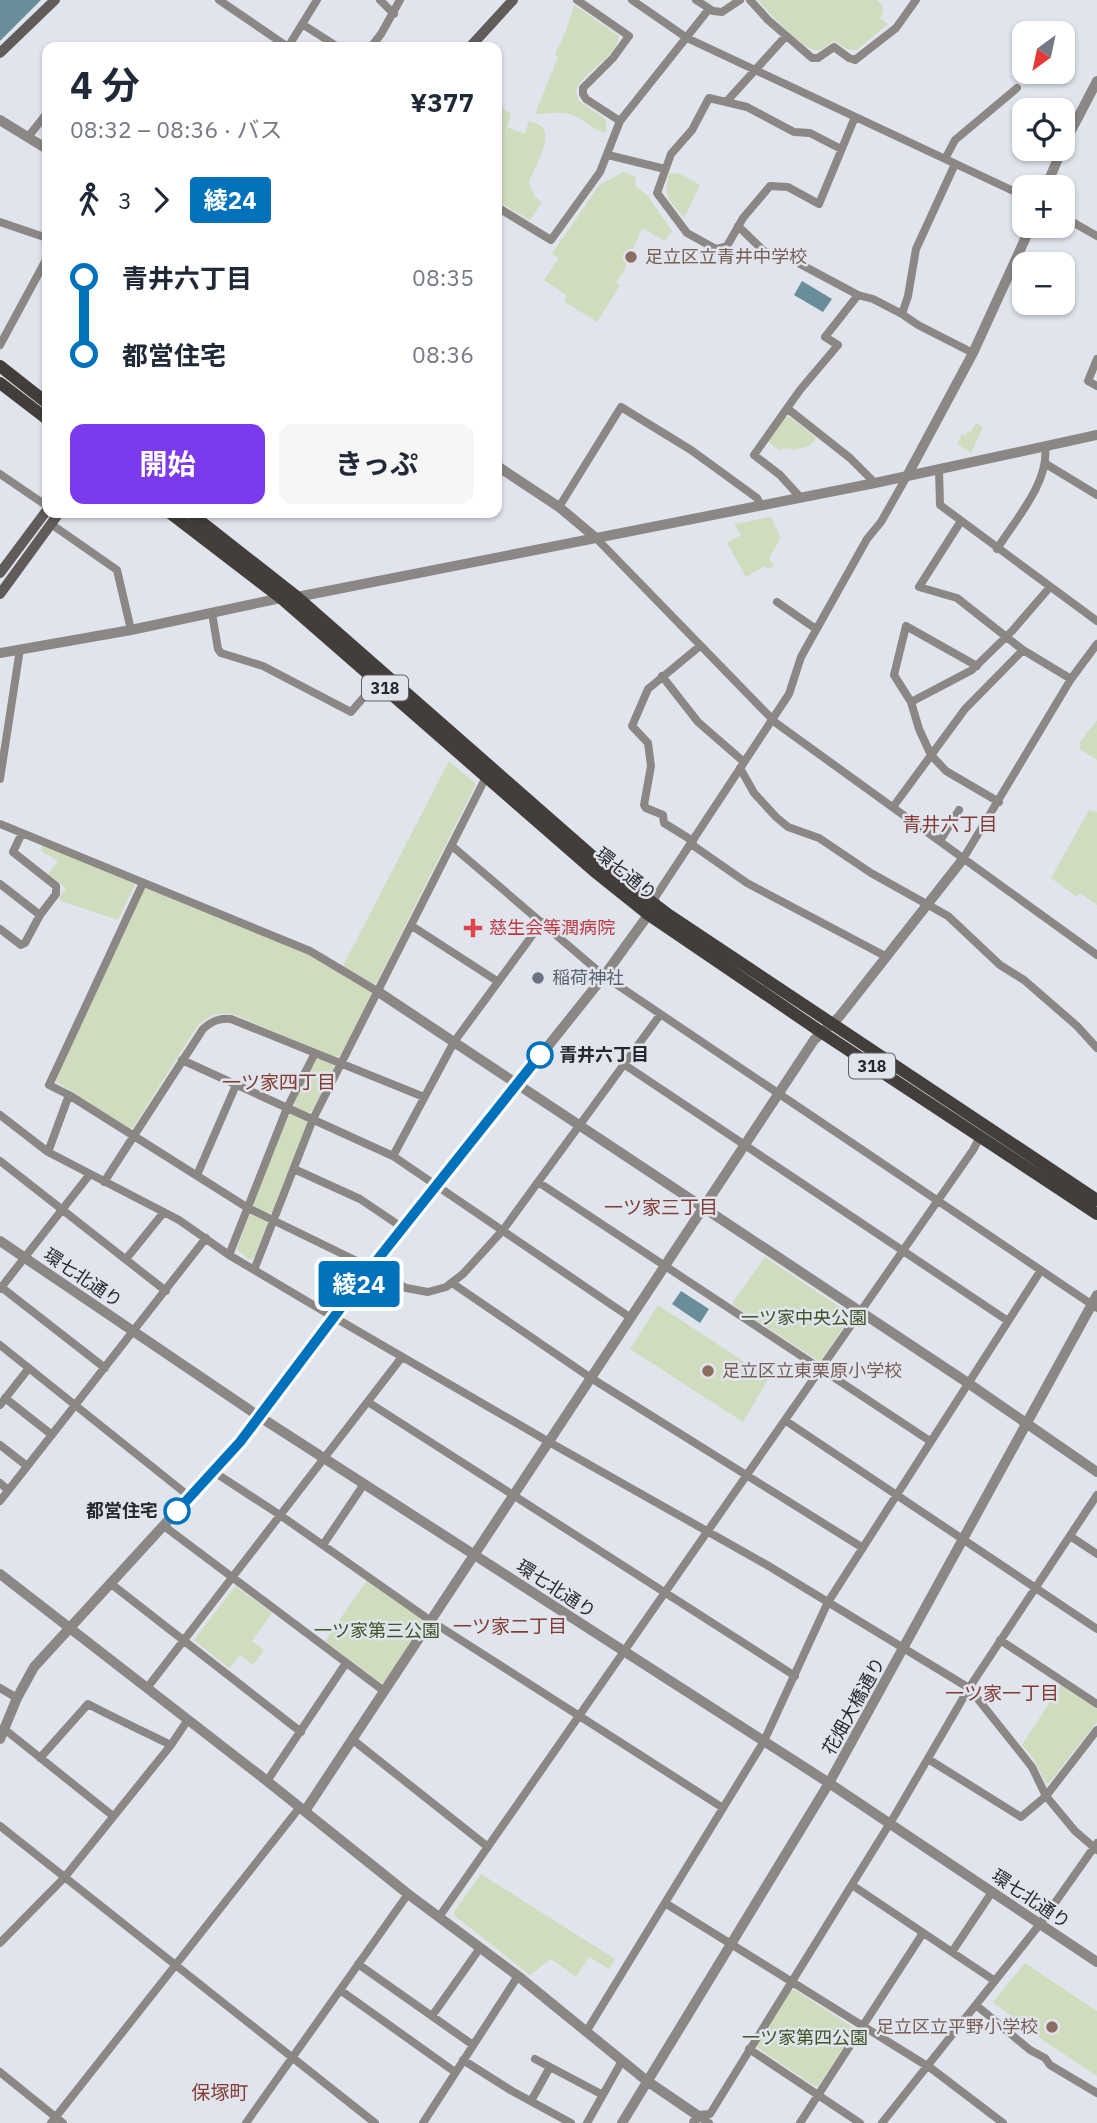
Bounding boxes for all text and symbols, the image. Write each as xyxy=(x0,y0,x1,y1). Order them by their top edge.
north arrow xyxy=(1012,21,1074,84)
map controls xyxy=(1012,21,1075,315)
text: 4 分 xyxy=(70,60,140,109)
text: ¥377 xyxy=(410,85,474,119)
button: locate xyxy=(1012,98,1075,161)
text: 08:32 – 08:36 · バス xyxy=(70,114,283,144)
button: + xyxy=(1012,175,1075,238)
icon: walk xyxy=(70,181,108,219)
icon: forward xyxy=(142,181,180,219)
text: 綾24 xyxy=(204,184,257,216)
text: 3 xyxy=(118,185,132,215)
place label: 足立区立青井中学校 xyxy=(645,245,807,268)
marker: 足立区立青井中学校 xyxy=(623,249,639,265)
button: − xyxy=(1012,252,1075,315)
text: 青井六丁目 xyxy=(122,261,252,295)
text: 08:35 xyxy=(412,262,474,292)
text: 都営住宅 xyxy=(122,338,226,372)
text: 08:36 xyxy=(412,339,474,369)
button: 開始 xyxy=(70,424,265,504)
button: きっぷ xyxy=(279,424,474,504)
road number: 318 xyxy=(362,676,408,701)
district label: 青井六丁目 xyxy=(902,812,998,836)
street label: 環七通り xyxy=(591,842,662,905)
place label: 慈生会等潤病院 xyxy=(489,916,615,939)
marker: 慈生会等潤病院 xyxy=(463,918,483,938)
place label: 稲荷神社 xyxy=(552,966,624,989)
marker: 稲荷神社 xyxy=(530,970,546,986)
marker: 青井六丁目 xyxy=(527,1042,553,1068)
place label: 青井六丁目 xyxy=(559,1043,649,1066)
road number: 318 xyxy=(849,1054,895,1078)
district label: 一ツ家四丁目 xyxy=(222,1070,336,1094)
district label: 一ツ家三丁目 xyxy=(604,1195,718,1219)
street label: 環七北通り xyxy=(40,1243,127,1312)
line badge: 綾24 xyxy=(319,1261,399,1307)
text: 綾24 xyxy=(333,1268,385,1300)
park label: 一ツ家中央公園 xyxy=(741,1306,867,1329)
place label: 足立区立東栗原小学校 xyxy=(722,1359,902,1382)
marker: 足立区立東栗原小学校 xyxy=(700,1363,716,1379)
marker: 都営住宅 xyxy=(164,1498,190,1524)
place label: 都営住宅 xyxy=(86,1499,158,1522)
street label: 環七北通り xyxy=(512,1554,600,1623)
district label: 一ツ家二丁目 xyxy=(453,1614,567,1638)
park label: 一ツ家第三公園 xyxy=(314,1619,440,1642)
street label: 花畑大橋通り xyxy=(817,1653,890,1759)
district label: 一ツ家一丁目 xyxy=(945,1681,1059,1705)
street label: 環七北通り xyxy=(988,1864,1075,1933)
place label: 足立区立平野小学校 xyxy=(876,2015,1038,2038)
marker: 足立区立平野小学校 xyxy=(1044,2019,1060,2035)
park label: 一ツ家第四公園 xyxy=(742,2026,868,2049)
district label: 保塚町 xyxy=(191,2080,249,2104)

